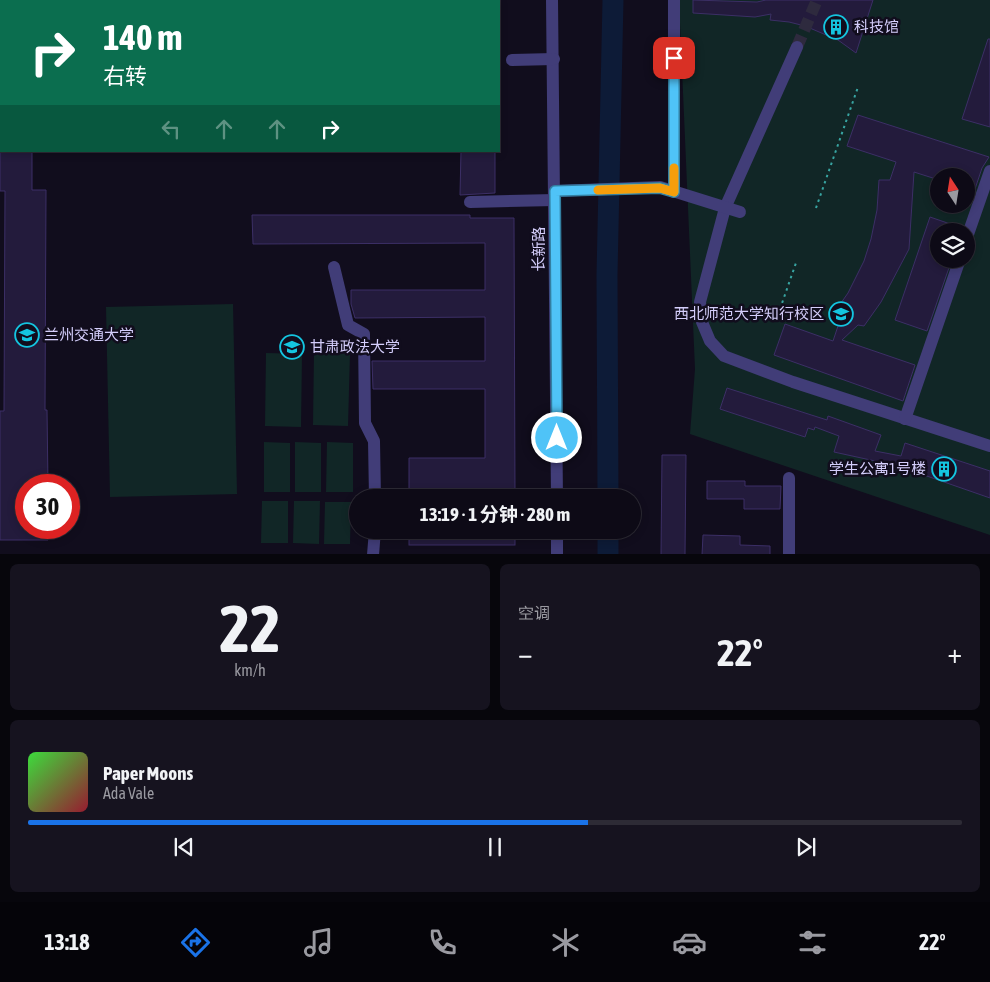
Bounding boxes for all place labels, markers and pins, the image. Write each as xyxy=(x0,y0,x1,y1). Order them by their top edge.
building icon: 科技馆 xyxy=(823,14,849,40)
place label: 科技馆 xyxy=(854,18,899,35)
pin xyxy=(653,37,695,79)
school or university icon: 西北师范大学知行校区 xyxy=(828,301,854,327)
place label: 西北师范大学知行校区 xyxy=(674,305,824,322)
school or university icon: 兰州交通大学 xyxy=(14,322,40,348)
place label: 兰州交通大学 xyxy=(44,326,134,343)
school or university icon: 甘肃政法大学 xyxy=(279,334,305,360)
place label: 甘肃政法大学 xyxy=(310,338,400,355)
building icon: 学生公寓1号楼 xyxy=(931,456,957,482)
place label: 学生公寓1号楼 xyxy=(829,460,926,477)

